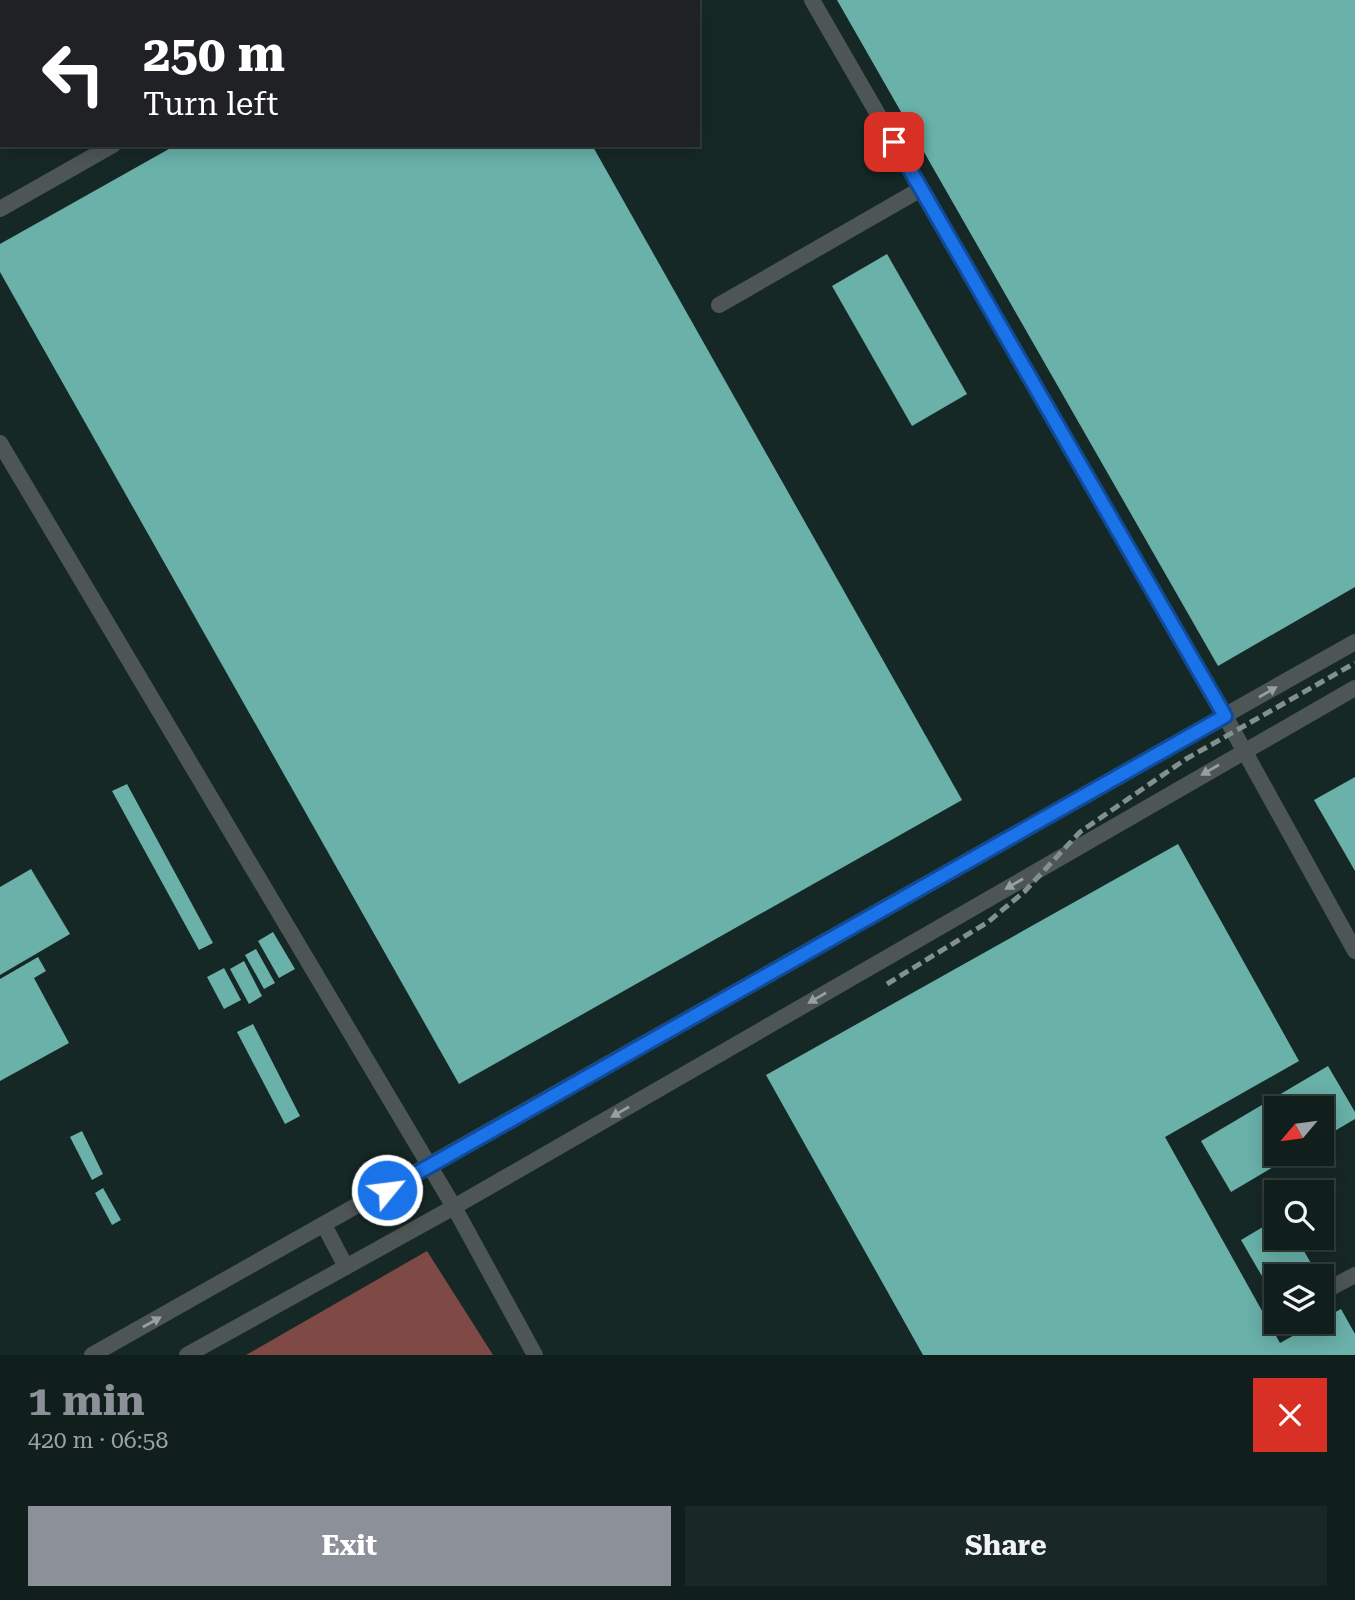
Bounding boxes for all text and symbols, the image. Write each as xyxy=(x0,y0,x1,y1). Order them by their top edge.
text: 250 m xyxy=(143,26,285,83)
icon: left xyxy=(28,28,119,119)
text: Turn left xyxy=(143,85,278,123)
pin xyxy=(864,112,924,172)
icon: arrive xyxy=(875,123,913,161)
one-way arrow xyxy=(1258,686,1277,698)
one-way arrow xyxy=(1201,764,1220,776)
one-way arrow xyxy=(1004,878,1023,890)
one-way arrow xyxy=(807,992,826,1004)
north arrow xyxy=(1264,1096,1334,1166)
map controls xyxy=(1264,1096,1334,1334)
one-way arrow xyxy=(610,1106,629,1118)
position arrow xyxy=(350,1153,424,1227)
button: search xyxy=(1264,1180,1334,1250)
button: layers xyxy=(1264,1264,1334,1334)
one-way arrow xyxy=(142,1316,162,1328)
text: 1 min xyxy=(28,1376,145,1425)
button: close xyxy=(1253,1378,1327,1452)
text: 420 m · 06:58 xyxy=(28,1427,168,1454)
button: Exit xyxy=(28,1506,671,1586)
button: Share xyxy=(685,1506,1327,1586)

